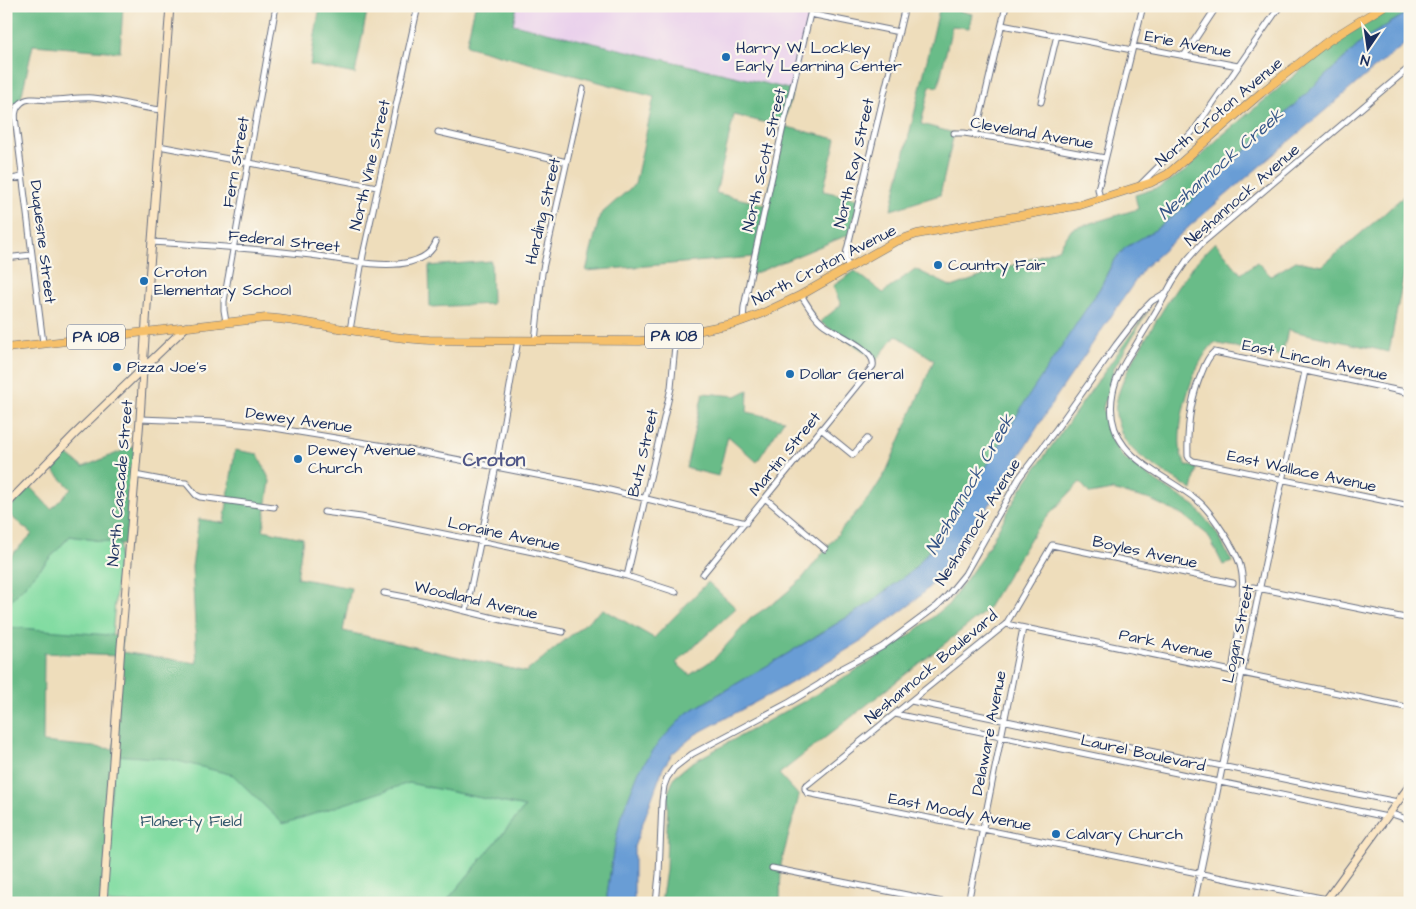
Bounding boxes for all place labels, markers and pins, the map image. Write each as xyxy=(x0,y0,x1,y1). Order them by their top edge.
place label: Harry W. Lockley Early Learning Center xyxy=(736,37,902,78)
marker: Harry W. Lockley Early Learning Center xyxy=(720,51,732,63)
place label: Country Fair xyxy=(948,254,1046,277)
marker: Country Fair xyxy=(932,259,944,271)
place label: Croton Elementary School xyxy=(154,261,291,302)
marker: Croton Elementary School xyxy=(138,275,150,287)
place label: Pizza Joe's xyxy=(127,356,207,378)
marker: Pizza Joe's xyxy=(111,361,123,373)
place label: Dollar General xyxy=(800,363,904,385)
marker: Dollar General xyxy=(784,368,796,380)
place label: Dewey Avenue Church xyxy=(308,439,416,479)
marker: Dewey Avenue Church xyxy=(292,453,304,465)
place label: Calvary Church xyxy=(1066,823,1183,846)
marker: Calvary Church xyxy=(1050,828,1062,840)

